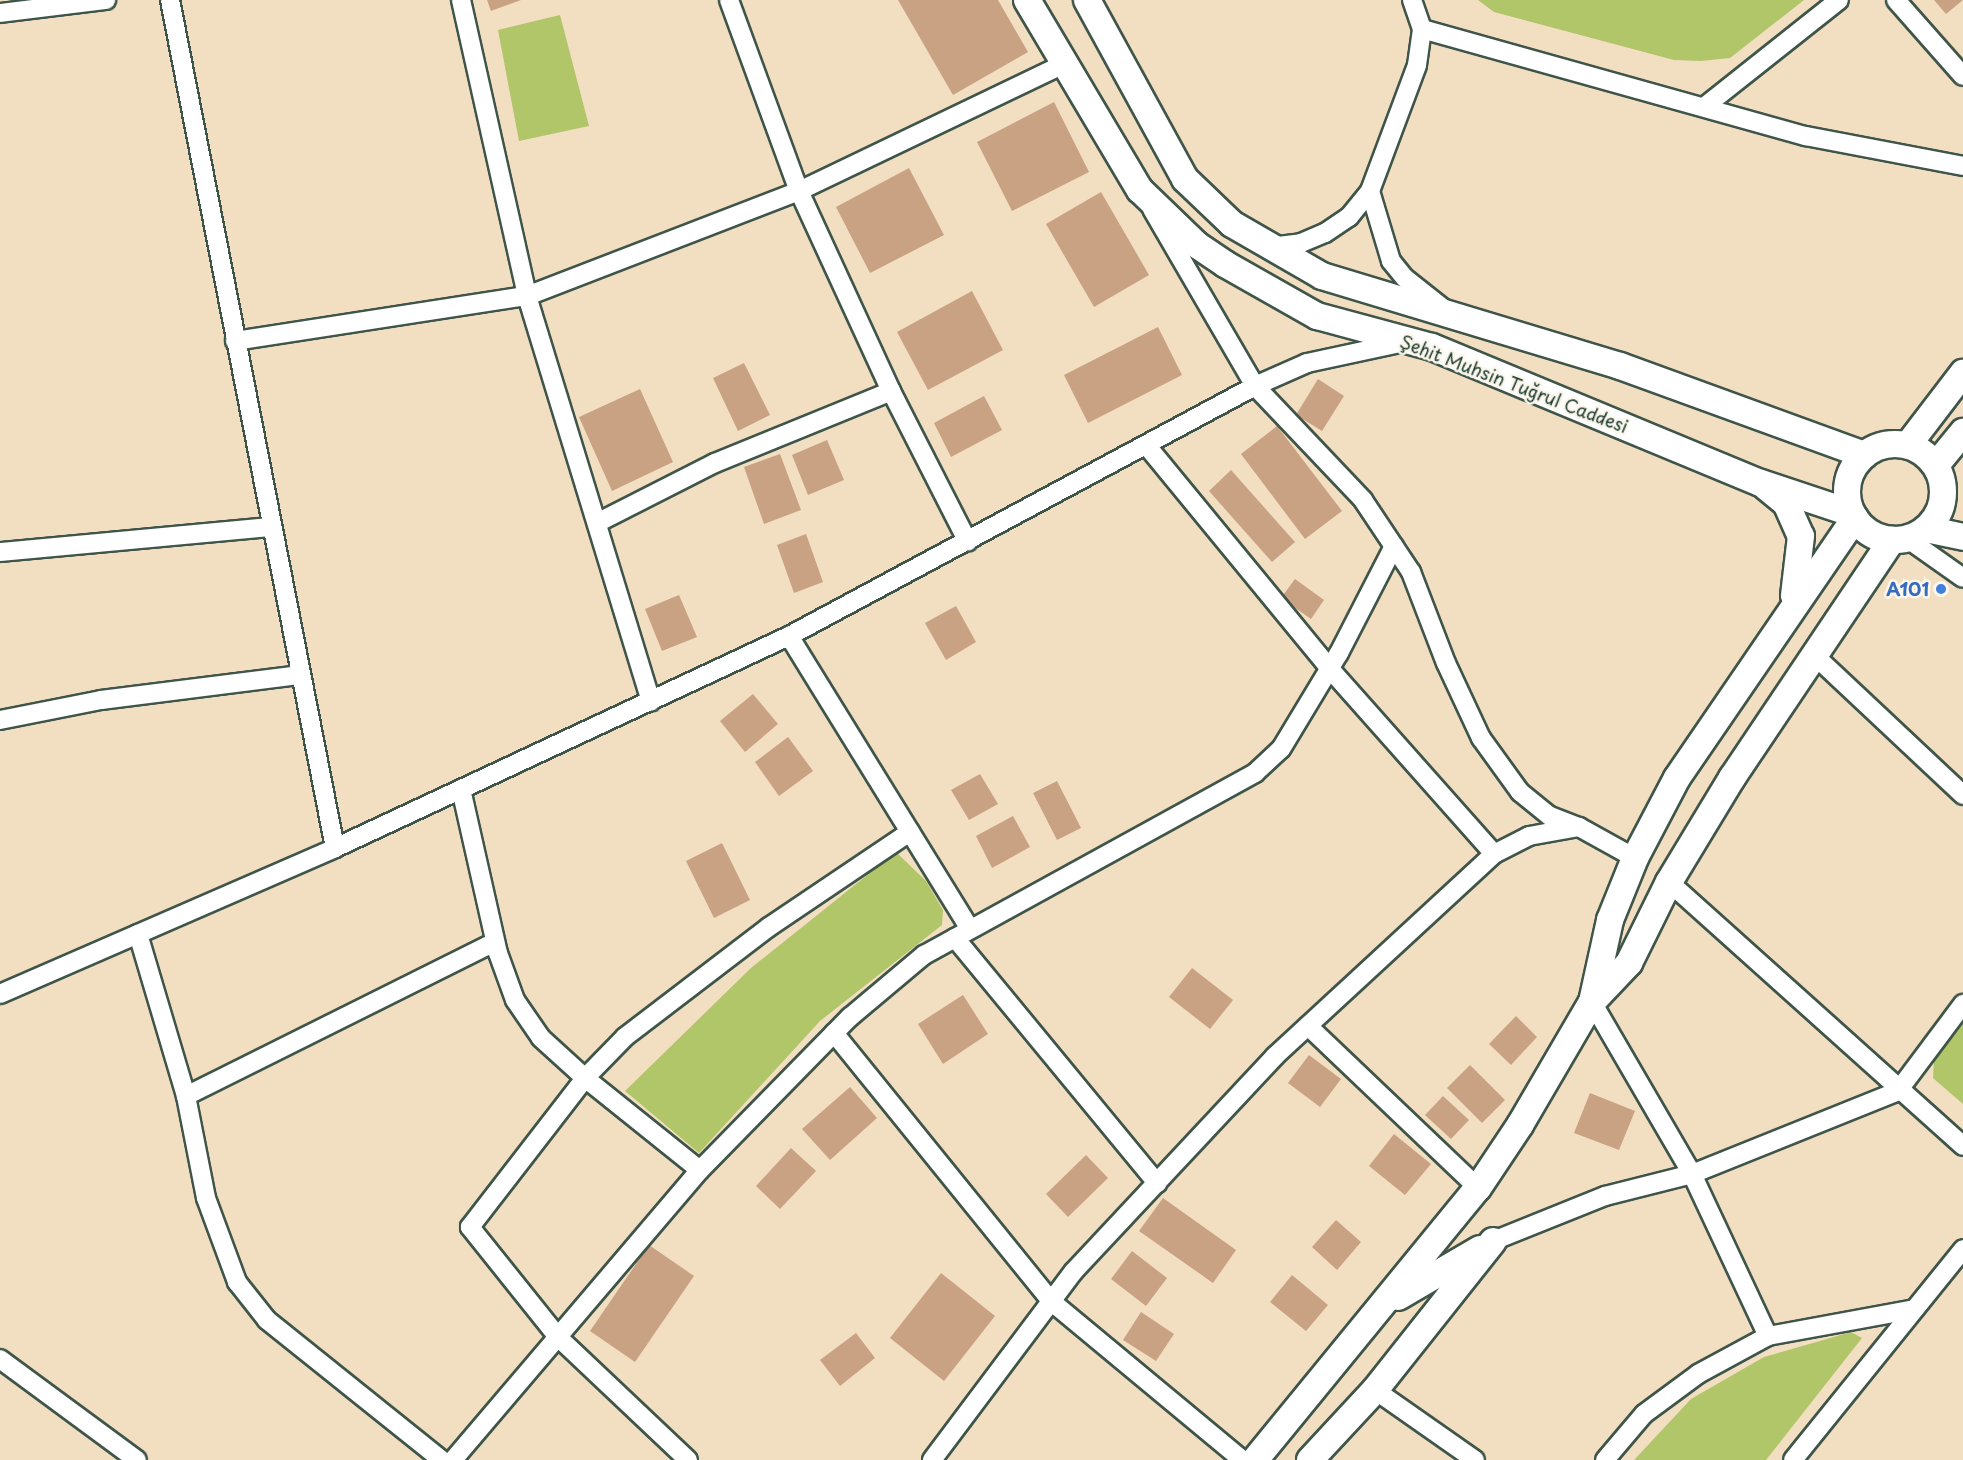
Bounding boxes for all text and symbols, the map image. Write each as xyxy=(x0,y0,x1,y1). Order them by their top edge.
street label: Şehit Muhsin Tuğrul Caddesi xyxy=(1396,330,1632,438)
place label: A101 xyxy=(1886,578,1929,600)
marker: A101 xyxy=(1934,582,1948,596)

